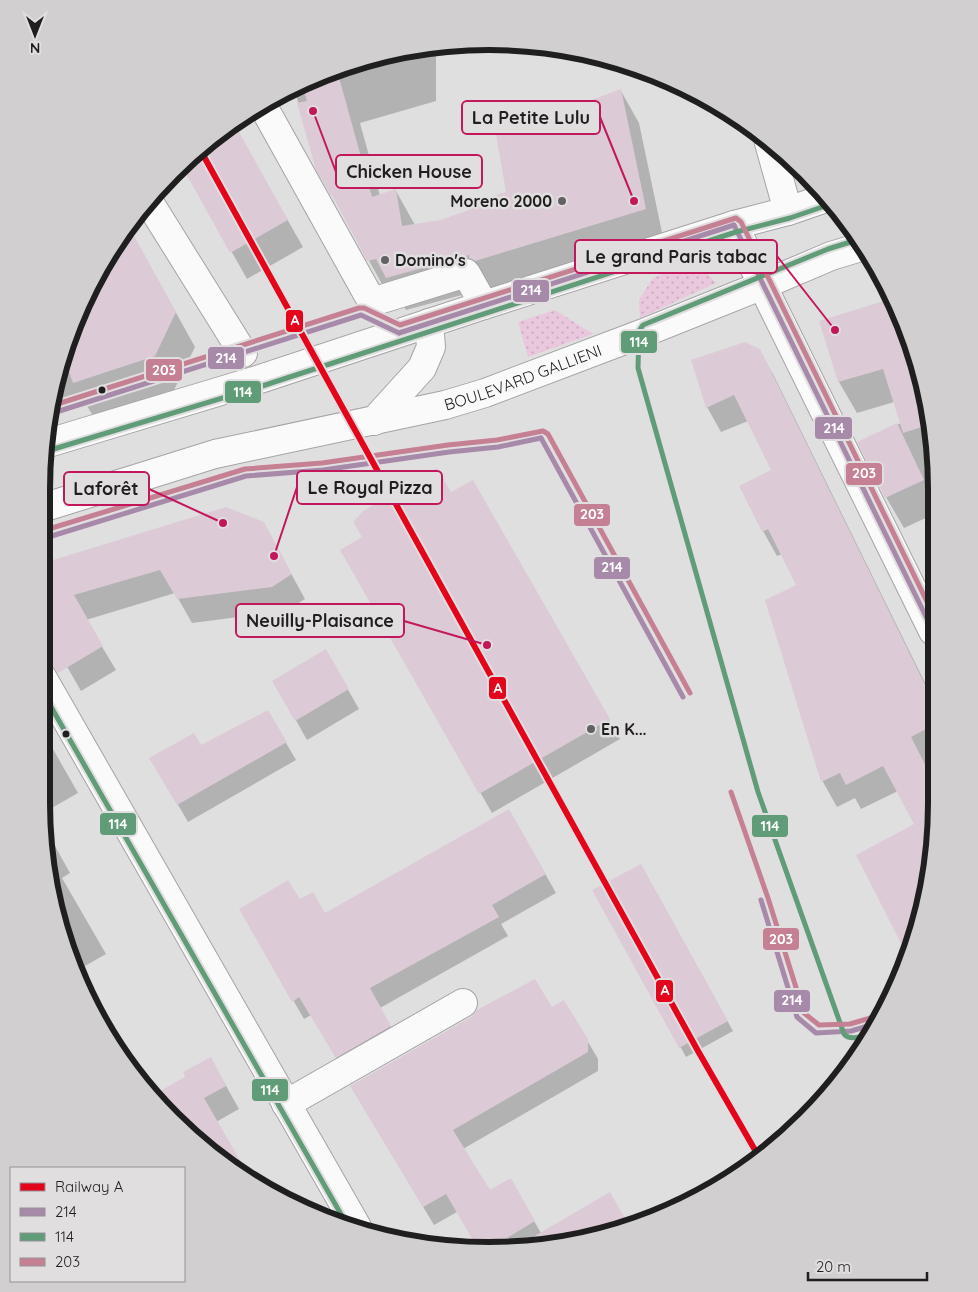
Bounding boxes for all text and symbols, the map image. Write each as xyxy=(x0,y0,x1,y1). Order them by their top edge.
north arrow xyxy=(10,10,60,60)
text: N xyxy=(30,39,40,57)
callout: La Petite Lulu xyxy=(462,101,600,134)
text: La Petite Lulu xyxy=(472,106,590,129)
callout: Chicken House xyxy=(336,155,482,188)
text: Chicken House xyxy=(346,160,472,183)
place label: Moreno 2000 xyxy=(450,191,552,211)
marker: Moreno 2000 xyxy=(556,195,568,207)
callout: Le grand Paris tabac xyxy=(575,240,777,273)
text: Le grand Paris tabac xyxy=(585,245,767,268)
place label: Domino's xyxy=(395,250,466,270)
marker: Domino's xyxy=(379,254,391,266)
line badge: 214 xyxy=(512,279,550,303)
text: 214 xyxy=(520,281,542,299)
line badge: A xyxy=(285,309,304,333)
text: A xyxy=(291,311,300,329)
line badge: 114 xyxy=(620,330,658,354)
text: 114 xyxy=(629,333,649,351)
street label: BOULEVARD GALLIENI xyxy=(442,340,604,415)
line badge: 214 xyxy=(207,346,245,370)
text: 214 xyxy=(215,349,237,367)
line badge: 203 xyxy=(145,358,183,382)
text: 203 xyxy=(152,361,176,379)
line badge: 114 xyxy=(224,380,262,404)
text: 114 xyxy=(233,383,253,401)
unlabelled marker xyxy=(97,385,107,395)
line badge: 214 xyxy=(814,416,853,440)
text: 214 xyxy=(823,419,845,437)
line badge: 203 xyxy=(845,462,883,486)
text: 203 xyxy=(852,464,876,482)
callout: Le Royal Pizza xyxy=(297,471,442,504)
callout: Laforêt xyxy=(64,472,149,505)
text: Le Royal Pizza xyxy=(308,476,432,499)
text: Laforêt xyxy=(73,477,139,500)
line badge: 203 xyxy=(573,503,611,527)
text: 203 xyxy=(580,505,604,523)
line badge: 214 xyxy=(593,556,631,580)
text: 214 xyxy=(601,558,623,576)
callout: Neuilly-Plaisance xyxy=(236,604,404,637)
text: Neuilly-Plaisance xyxy=(246,609,394,632)
line badge: A xyxy=(488,676,507,700)
text: A xyxy=(494,679,503,697)
place label: En K... xyxy=(601,719,647,739)
marker: En K... xyxy=(585,723,597,735)
unlabelled marker xyxy=(61,729,71,739)
line badge: 114 xyxy=(99,812,137,836)
line badge: 114 xyxy=(751,814,789,838)
text: 114 xyxy=(108,815,128,833)
text: 114 xyxy=(760,817,780,835)
line badge: 203 xyxy=(762,927,800,951)
text: 203 xyxy=(769,930,793,948)
line badge: A xyxy=(655,979,674,1003)
text: A xyxy=(661,981,670,999)
line badge: 214 xyxy=(773,989,811,1013)
text: 214 xyxy=(781,991,803,1009)
line badge: 114 xyxy=(251,1078,289,1102)
text: 114 xyxy=(260,1081,280,1099)
legend xyxy=(10,1167,185,1282)
text: Railway A xyxy=(55,1177,124,1196)
text: 214 xyxy=(55,1202,77,1221)
text: 114 xyxy=(55,1227,74,1246)
scale bar xyxy=(808,1250,927,1282)
text: 203 xyxy=(55,1252,80,1271)
text: 20 m xyxy=(816,1257,851,1276)

